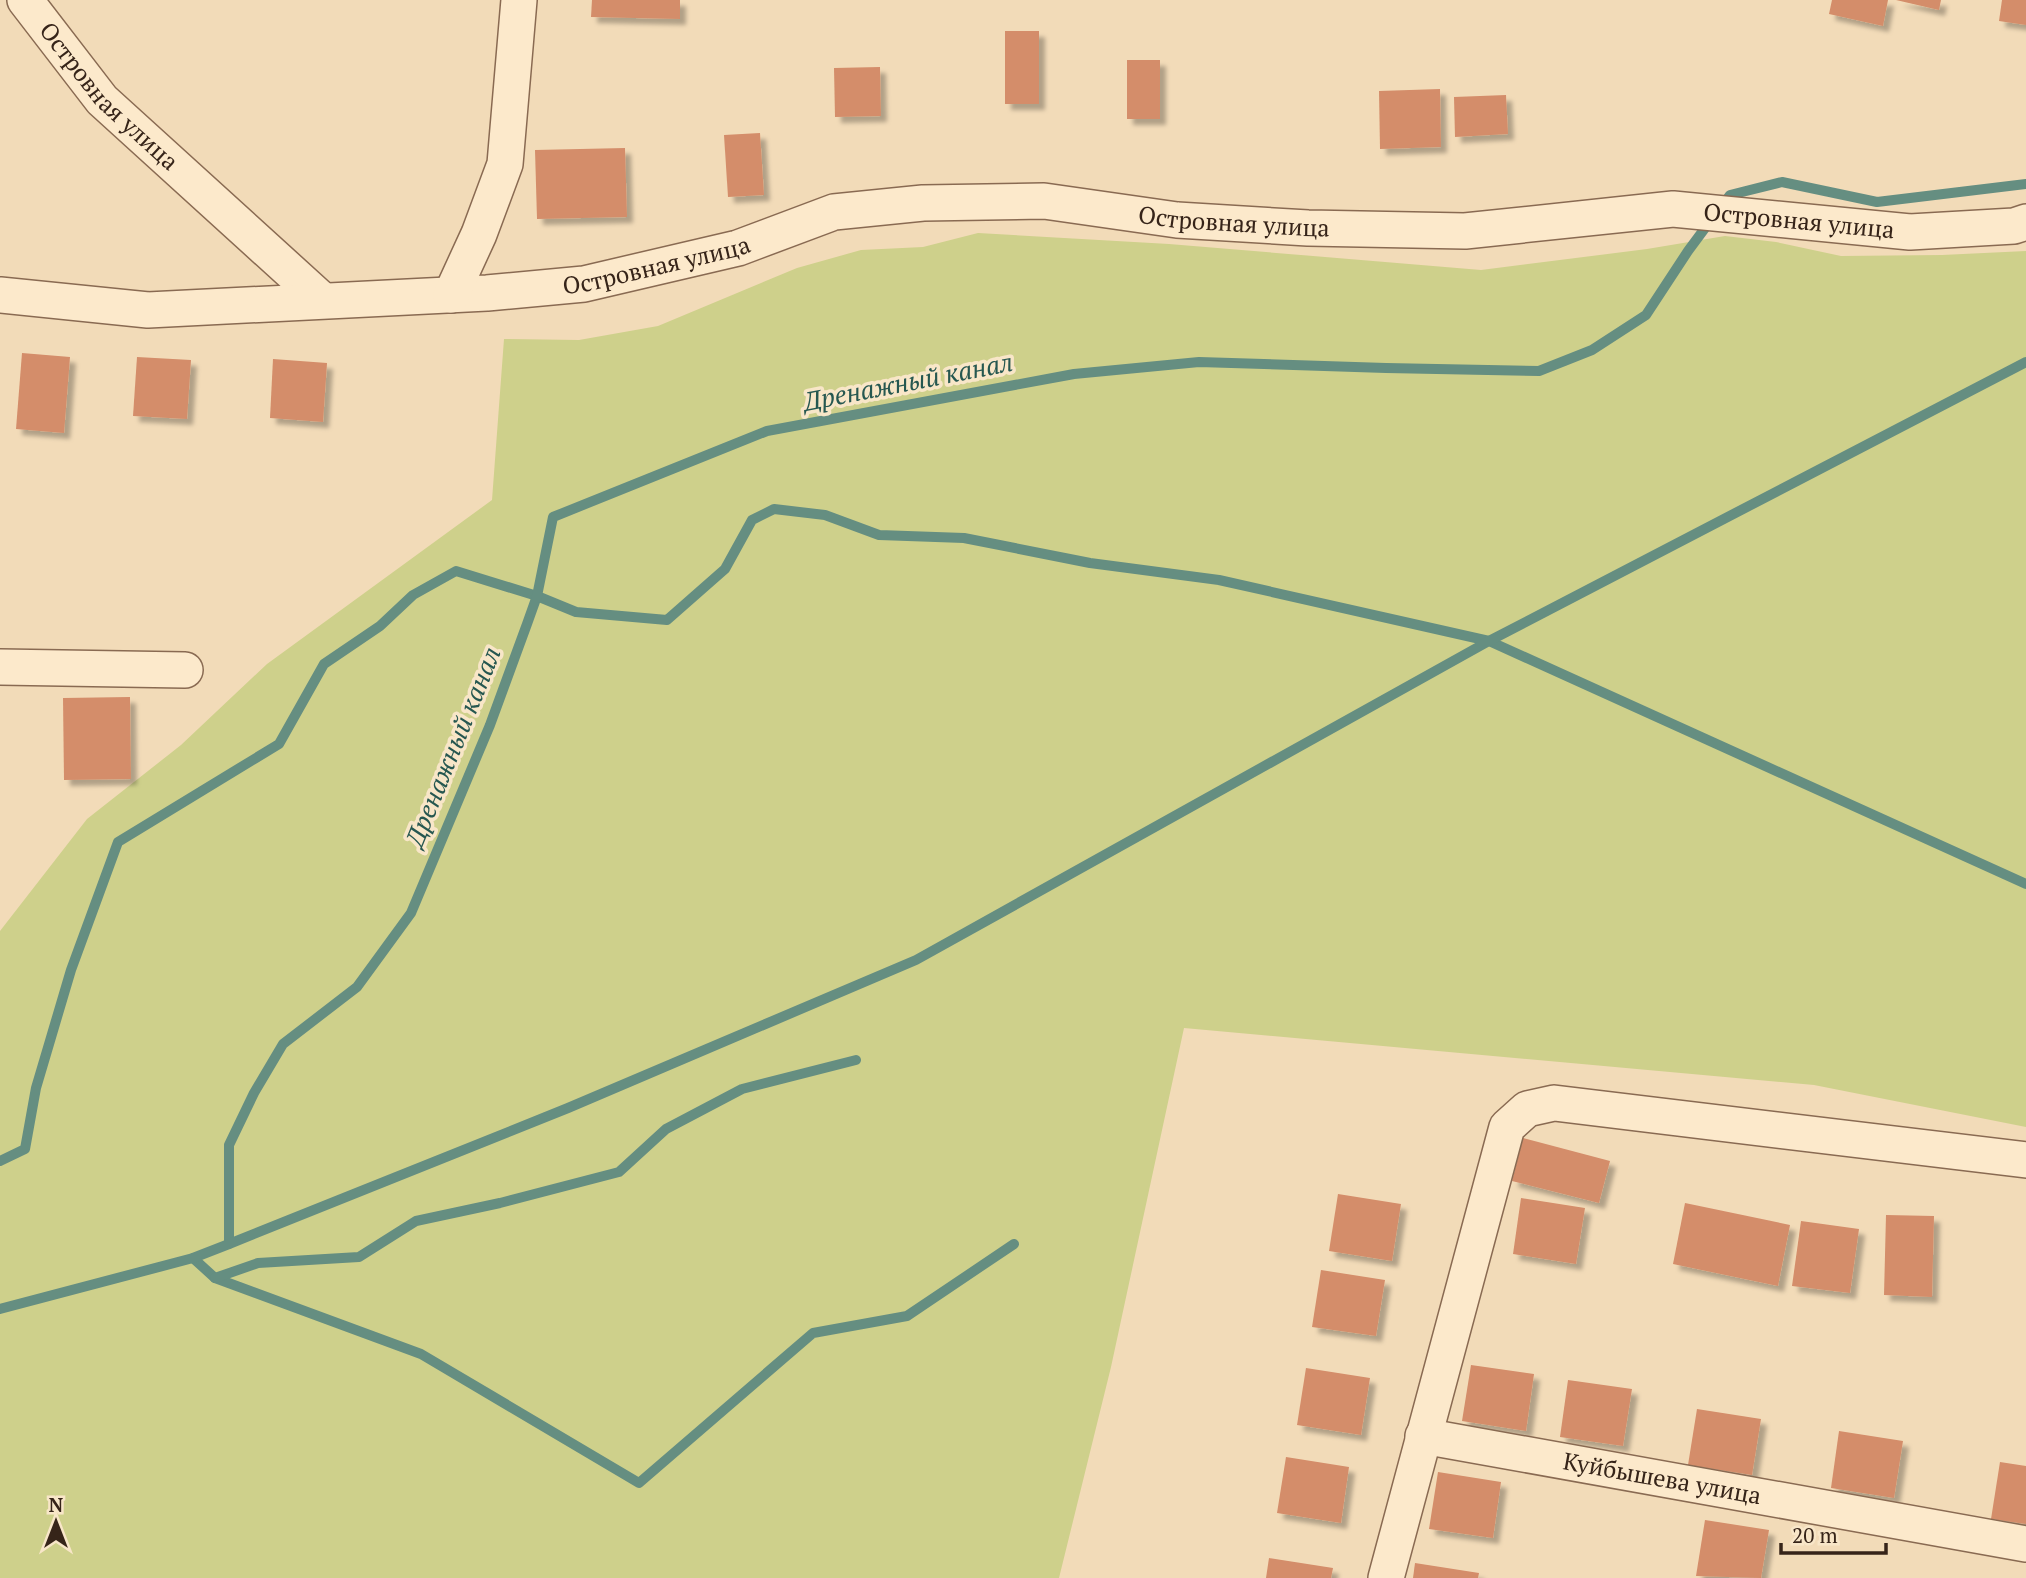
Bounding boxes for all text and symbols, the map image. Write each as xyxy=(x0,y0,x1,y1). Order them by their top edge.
street label: Островная улица xyxy=(33,15,186,177)
street label: Островная улица xyxy=(1702,195,1896,245)
street label: Островная улица xyxy=(1136,198,1330,243)
street label: Островная улица xyxy=(561,228,755,301)
water label: Дренажный канал xyxy=(798,344,1016,418)
water label: Дренажный канал xyxy=(396,642,508,854)
street label: Куйбышева улица xyxy=(1561,1444,1764,1511)
north arrow xyxy=(21,1487,91,1557)
text: N xyxy=(49,1492,64,1517)
scale bar xyxy=(1781,1512,1886,1556)
text: 20 m xyxy=(1792,1521,1838,1549)

